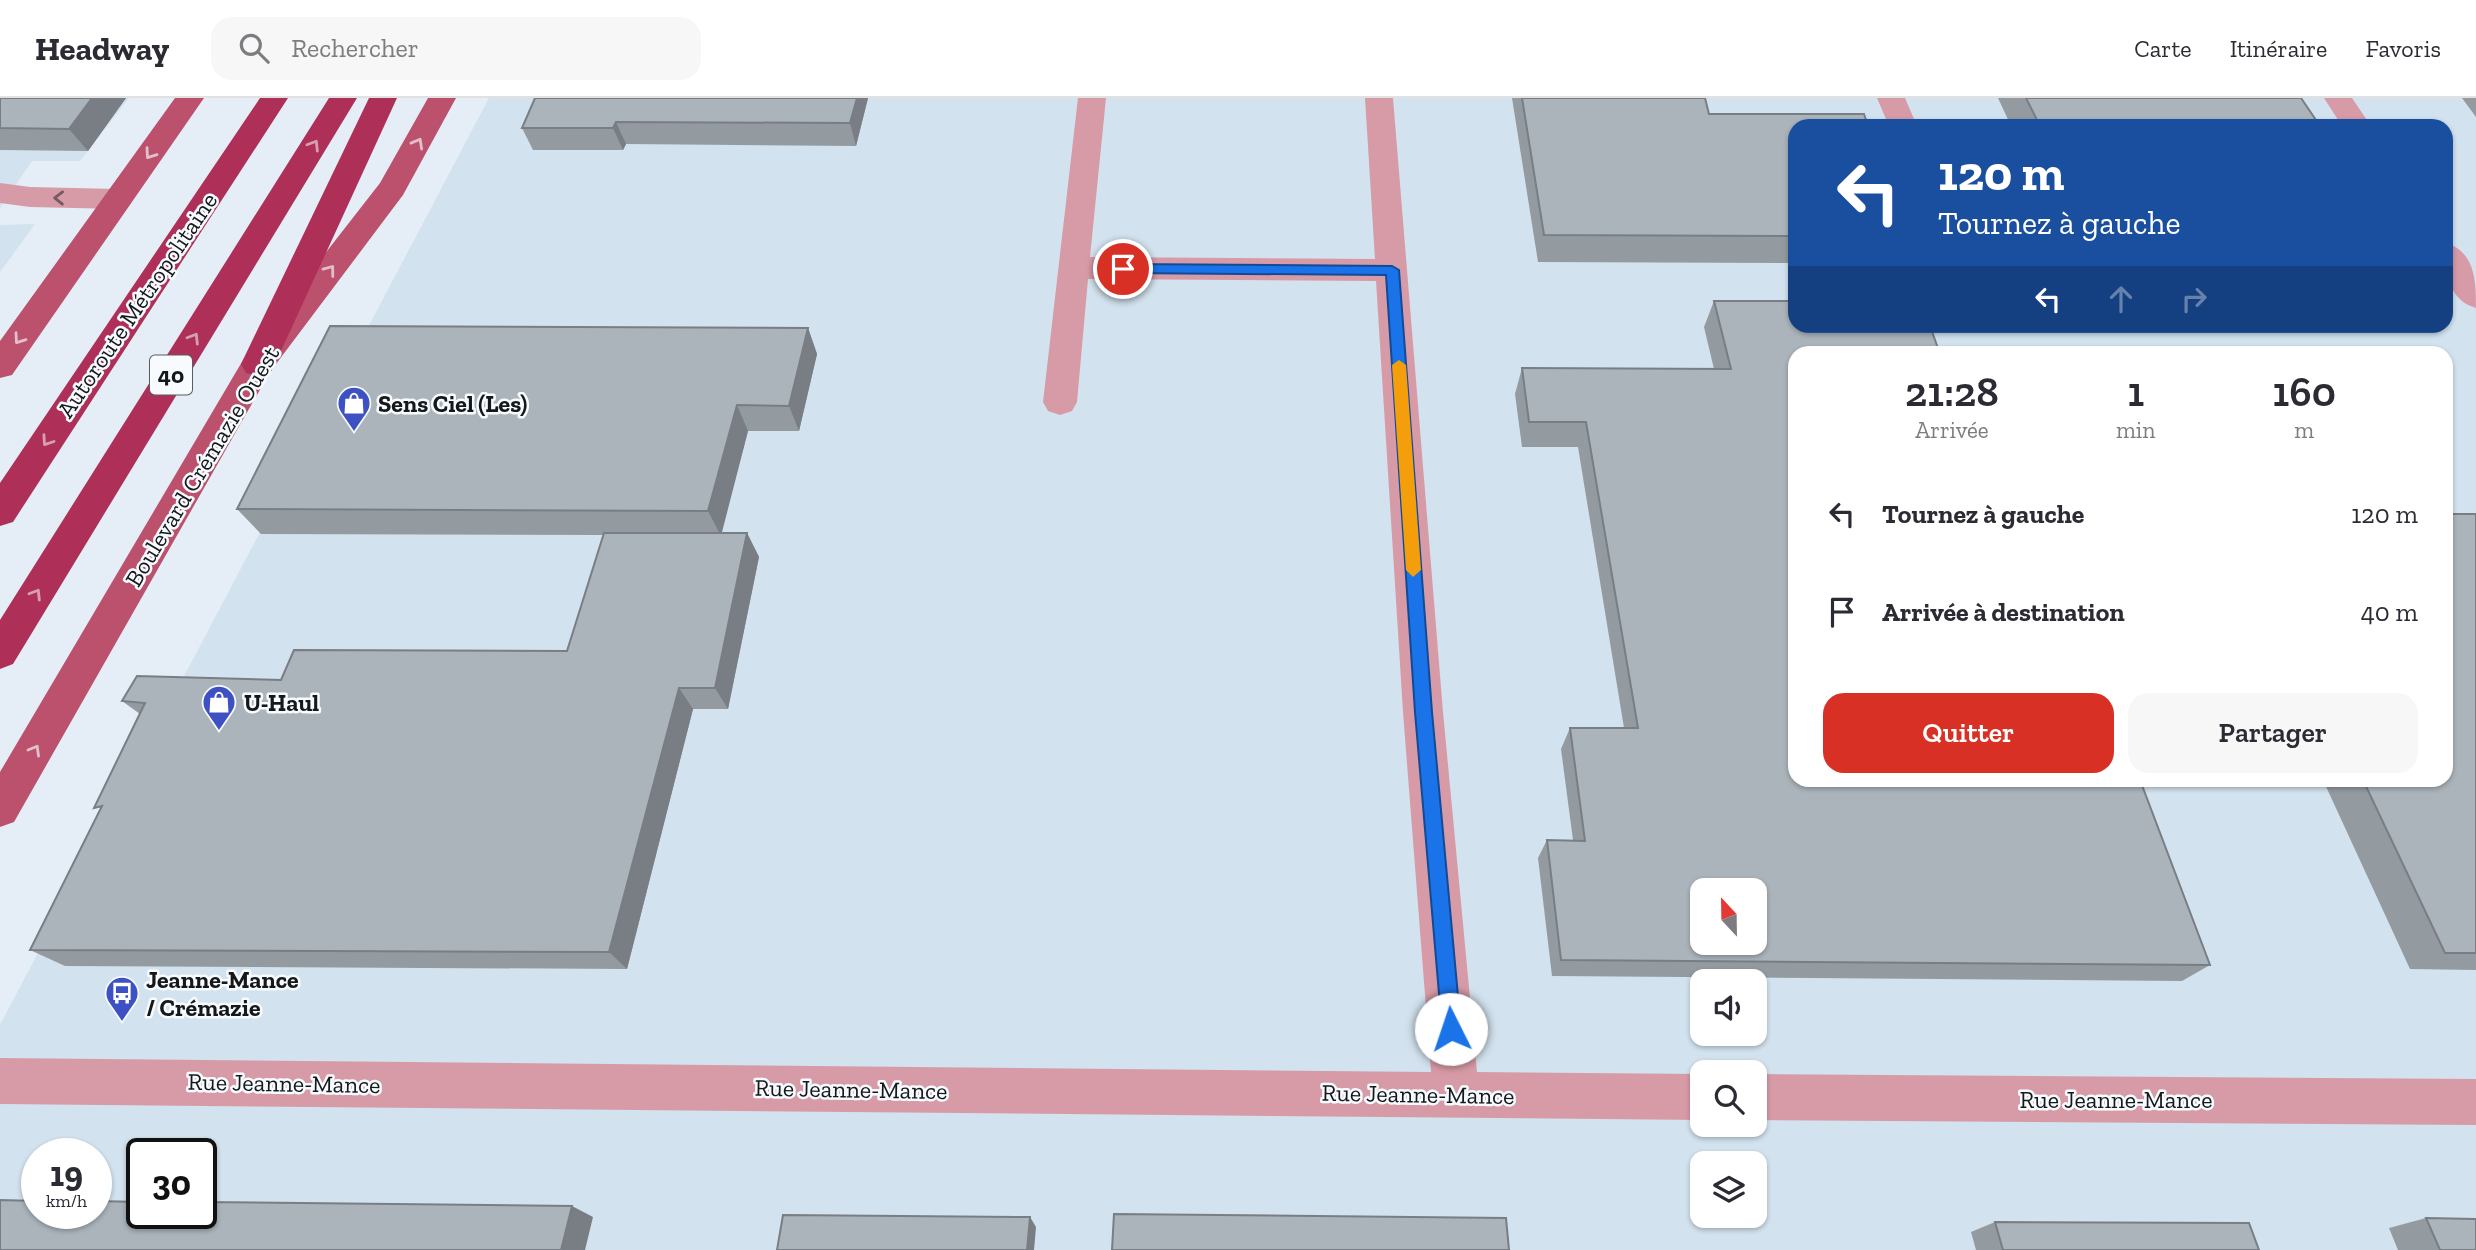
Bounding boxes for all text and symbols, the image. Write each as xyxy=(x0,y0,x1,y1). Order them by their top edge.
search box xyxy=(211,17,701,80)
text: Headway xyxy=(35,29,169,68)
icon: search xyxy=(235,29,273,67)
text: Rechercher xyxy=(291,32,419,64)
text: Carte xyxy=(2134,34,2192,63)
text: Itinéraire xyxy=(2230,34,2327,63)
text: Favoris xyxy=(2365,34,2441,63)
one-way arrow xyxy=(409,138,423,150)
one-way arrow xyxy=(305,139,318,152)
text: 120 m xyxy=(1938,144,2064,203)
one-way arrow xyxy=(146,146,159,159)
icon: left xyxy=(1823,147,1914,238)
street label: Autoroute Métropolitaine xyxy=(51,187,223,423)
one-way arrow xyxy=(53,190,64,206)
text: Tournez à gauche xyxy=(1938,204,2181,242)
pin xyxy=(1093,239,1153,299)
icon: arrive xyxy=(1104,250,1142,288)
one-way arrow xyxy=(321,266,334,278)
icon: left xyxy=(2029,280,2067,318)
icon: ahead xyxy=(2102,280,2140,318)
icon: right xyxy=(2175,280,2213,318)
one-way arrow xyxy=(15,331,27,344)
one-way arrow xyxy=(185,333,198,346)
street label: Boulevard Crémazie Ouest xyxy=(119,340,285,592)
road number: 40 xyxy=(150,356,192,394)
text: 21:28 xyxy=(1905,366,1999,417)
text: 1 xyxy=(2127,366,2144,417)
text: 160 xyxy=(2273,366,2336,417)
shop icon: Sens Ciel (Les) xyxy=(335,384,373,433)
place label: Sens Ciel (Les) xyxy=(378,389,527,418)
text: Arrivée xyxy=(1915,416,1989,444)
text: min xyxy=(2116,416,2155,444)
text: m xyxy=(2294,416,2314,444)
one-way arrow xyxy=(43,433,55,446)
icon: left xyxy=(1823,495,1861,533)
text: Tournez à gauche xyxy=(1882,498,2084,530)
text: 120 m xyxy=(2351,498,2418,530)
one-way arrow xyxy=(27,589,40,602)
icon: arrive xyxy=(1823,593,1861,631)
text: Arrivée à destination xyxy=(1882,596,2125,628)
text: 40 m xyxy=(2361,596,2418,628)
shop icon: U-Haul xyxy=(200,683,238,732)
place label: U-Haul xyxy=(244,688,319,717)
button: Quitter xyxy=(1823,693,2114,773)
button: Partager xyxy=(2128,693,2418,773)
one-way arrow xyxy=(26,744,39,757)
north arrow xyxy=(1690,878,1768,956)
map controls xyxy=(1690,878,1767,1228)
place label: Jeanne-Mance / Crémazie xyxy=(146,965,299,1022)
button: sound xyxy=(1690,969,1767,1046)
bus stop icon: Jeanne-Mance / Crémazie xyxy=(103,974,141,1023)
position arrow xyxy=(1414,992,1488,1066)
button: search xyxy=(1690,1060,1767,1137)
street label: Rue Jeanne-Mance xyxy=(187,1067,381,1099)
street label: Rue Jeanne-Mance xyxy=(754,1073,948,1105)
street label: Rue Jeanne-Mance xyxy=(1321,1078,1515,1110)
street label: Rue Jeanne-Mance xyxy=(2020,1085,2212,1114)
speed limit sign: 30 xyxy=(126,1138,217,1229)
button: layers xyxy=(1690,1151,1767,1228)
text: 19 xyxy=(50,1153,83,1195)
text: km/h xyxy=(46,1190,87,1212)

